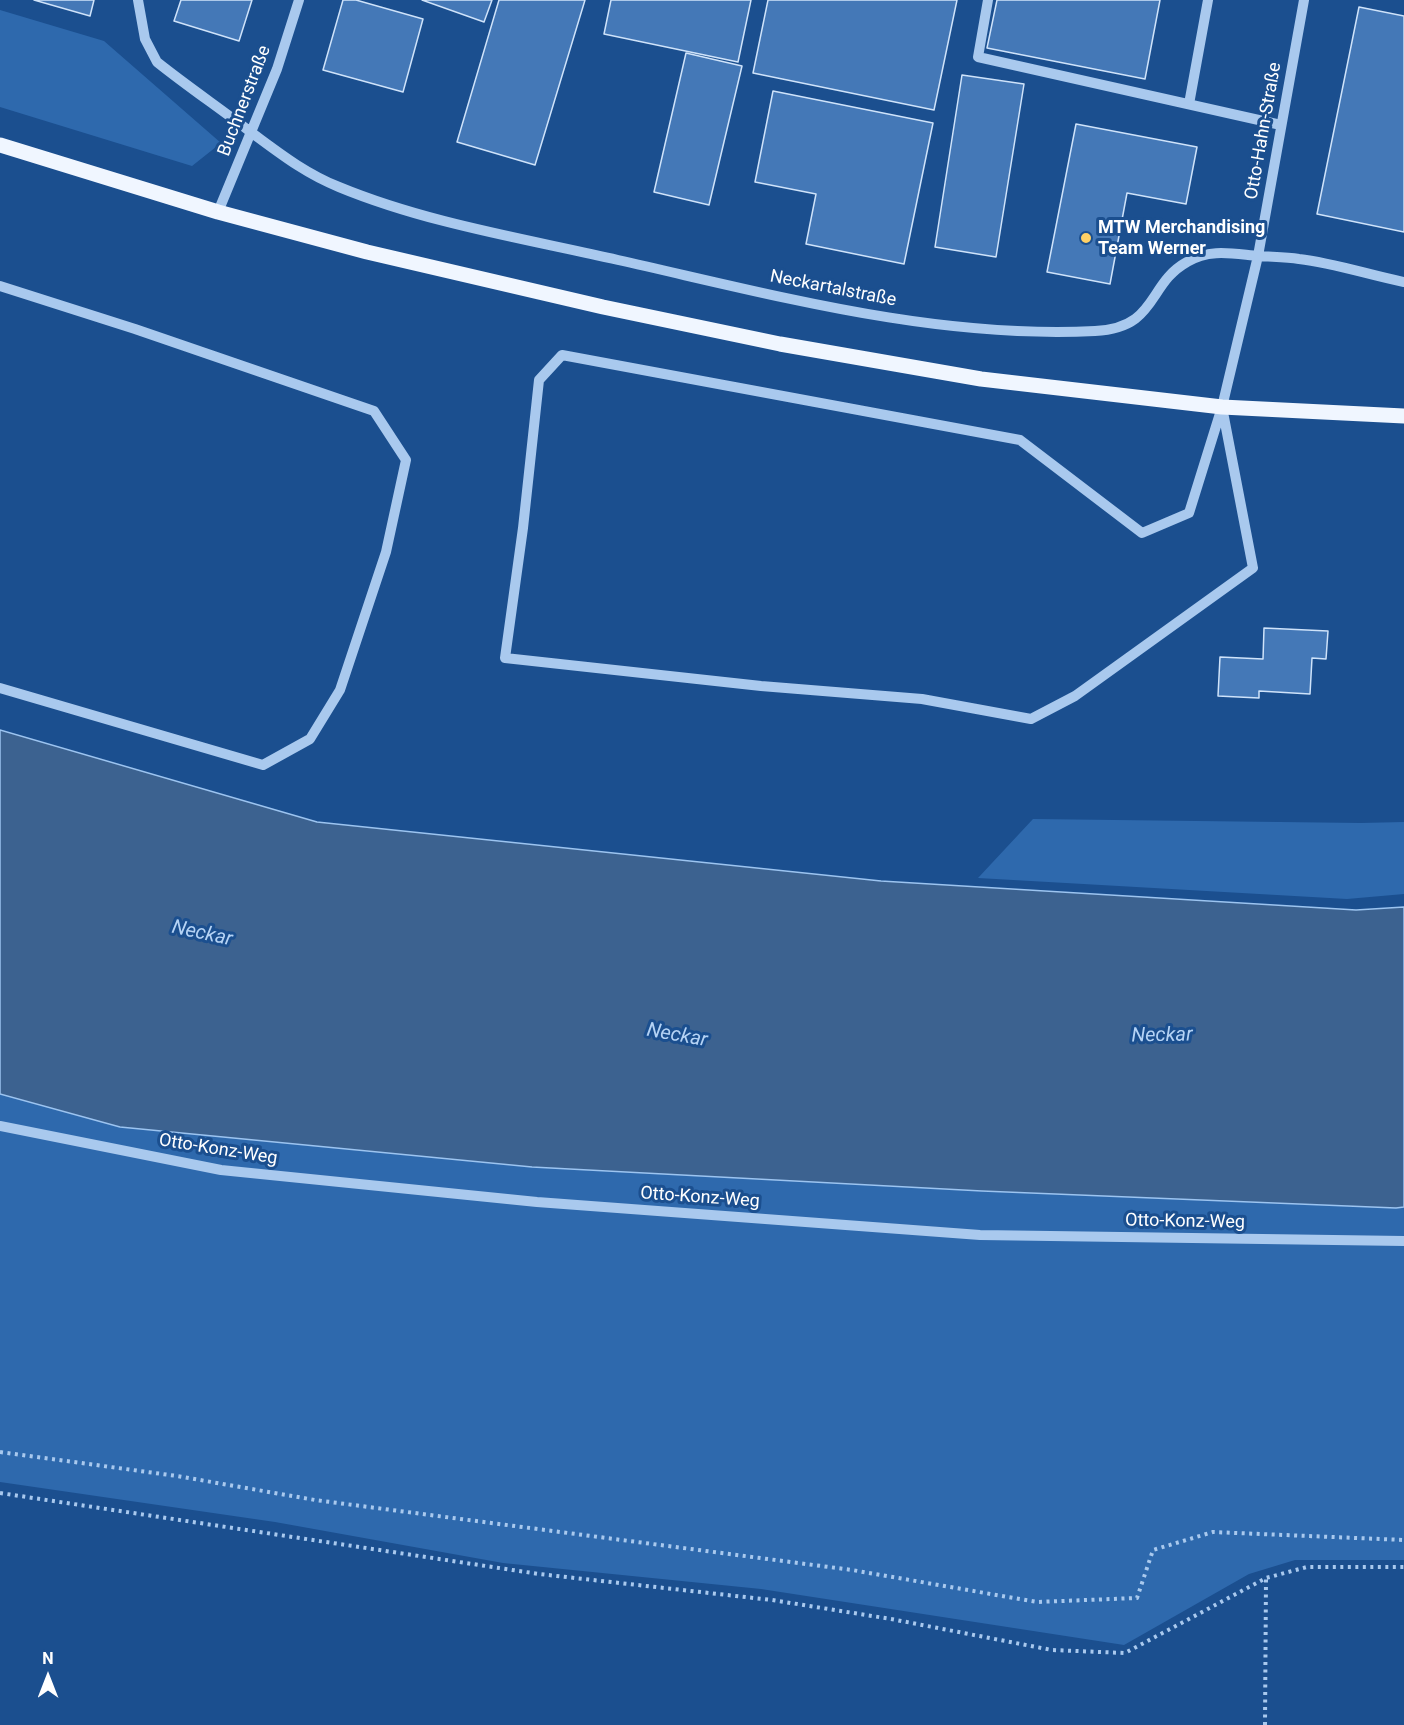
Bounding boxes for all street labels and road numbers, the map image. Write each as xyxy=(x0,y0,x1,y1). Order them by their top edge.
street label: Buchnerstraße xyxy=(214,43,276,159)
street label: Otto-Hahn-Straße xyxy=(1241,61,1287,201)
street label: Neckartalstraße xyxy=(768,266,898,312)
street label: Otto-Konz-Weg xyxy=(157,1130,279,1170)
street label: Otto-Konz-Weg xyxy=(640,1183,760,1213)
street label: Otto-Konz-Weg xyxy=(1125,1210,1245,1234)

